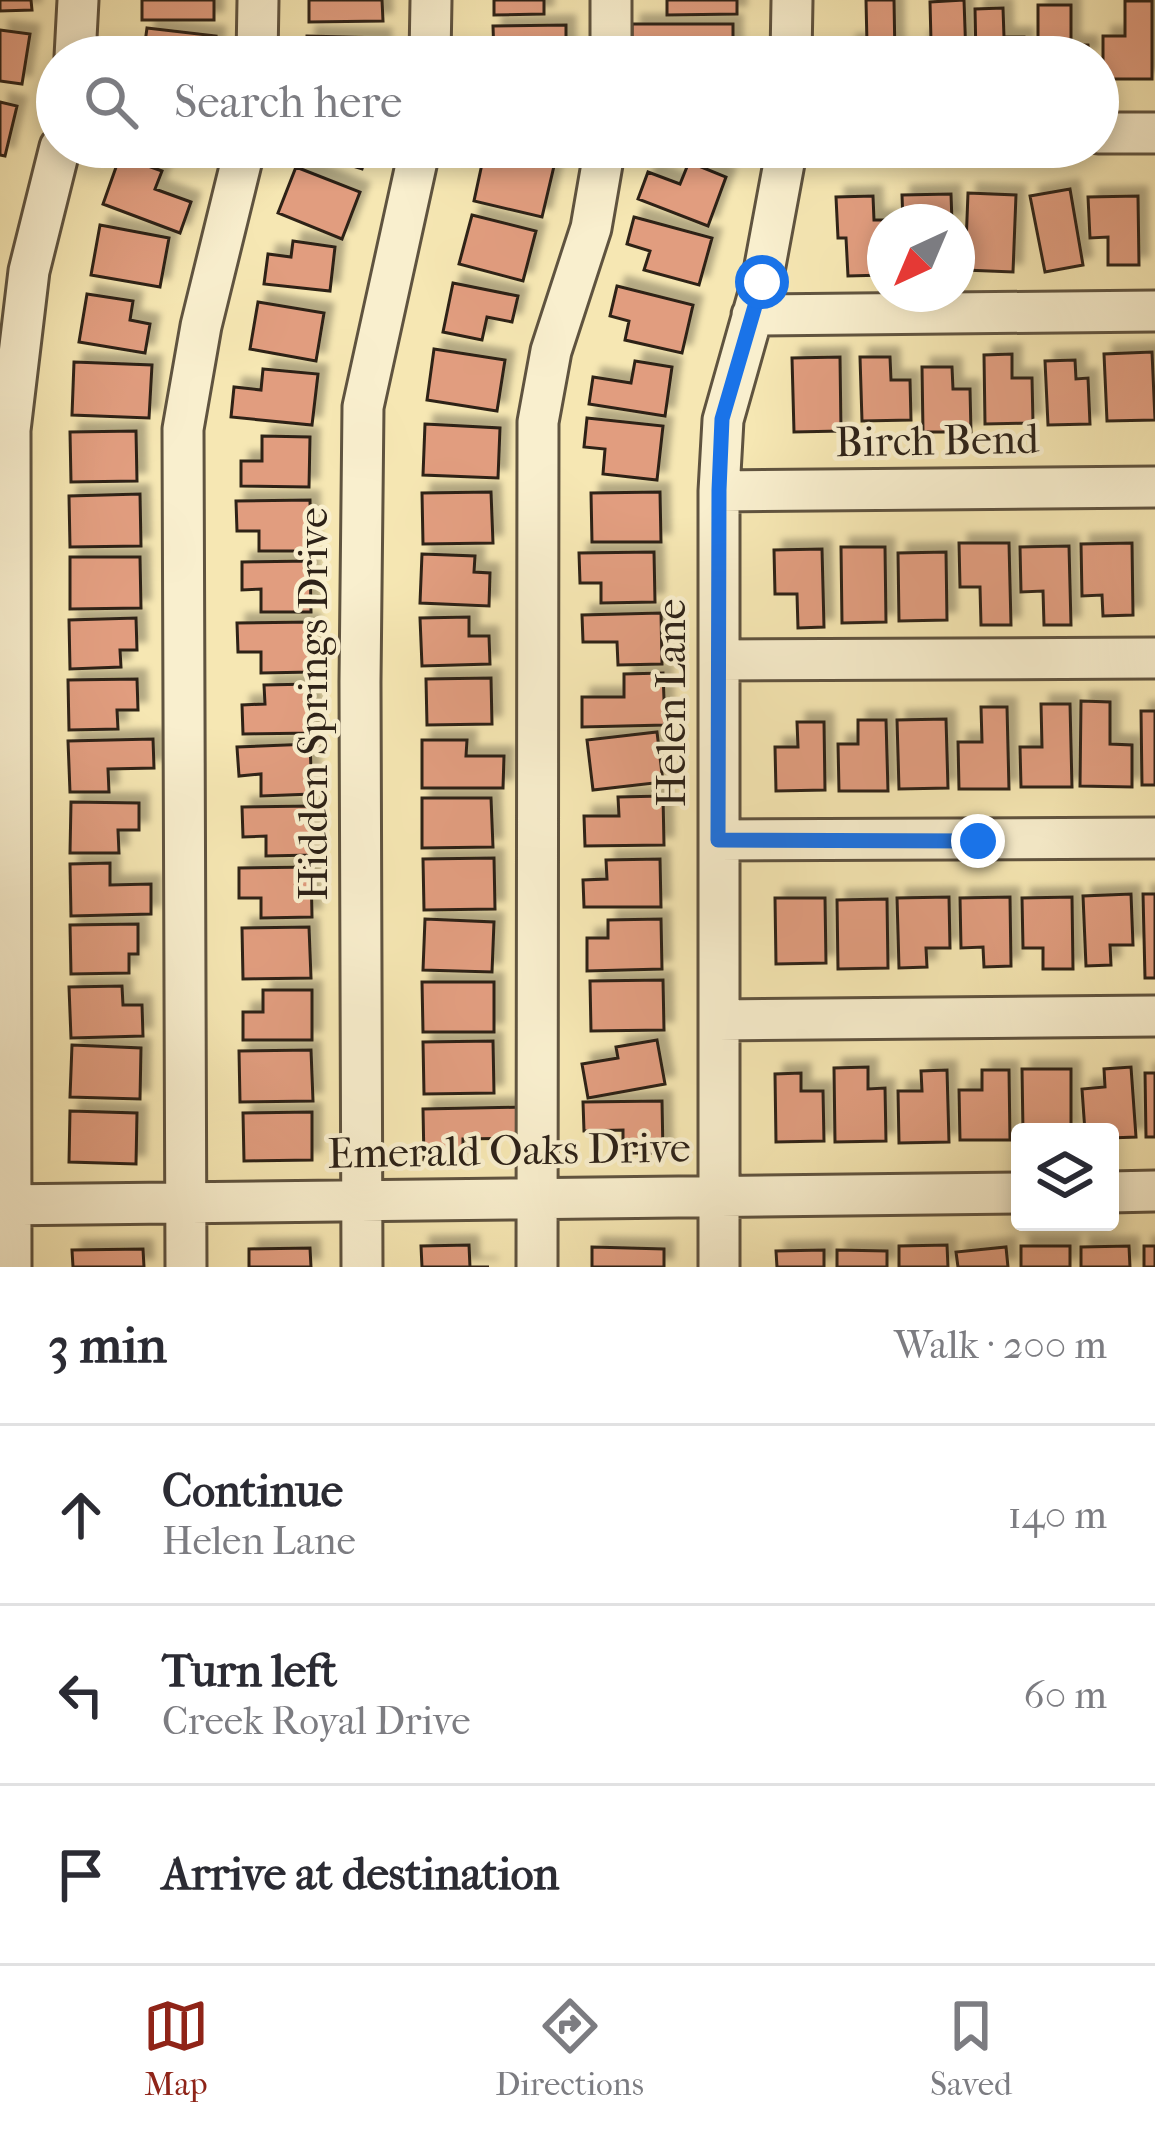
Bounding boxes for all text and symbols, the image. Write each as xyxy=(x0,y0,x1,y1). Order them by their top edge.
search box xyxy=(36,36,1119,168)
icon: search xyxy=(78,69,144,135)
text: Search here xyxy=(174,76,402,129)
north arrow xyxy=(867,204,975,312)
route start xyxy=(735,255,789,309)
street label: Birch Bend xyxy=(835,415,1040,467)
street label: Hidden Springs Drive xyxy=(289,507,338,901)
street label: Helen Lane xyxy=(647,599,696,807)
route end xyxy=(951,814,1005,868)
street label: Emerald Oaks Drive xyxy=(327,1123,691,1179)
map controls xyxy=(1011,1123,1119,1231)
button: layers xyxy=(1011,1123,1119,1231)
text: 3 min xyxy=(48,1315,167,1375)
text: Walk · 200 m xyxy=(894,1322,1107,1368)
text: Continue xyxy=(162,1465,343,1518)
icon: ahead xyxy=(48,1482,114,1548)
text: 140 m xyxy=(1008,1492,1107,1538)
text: Helen Lane xyxy=(162,1518,356,1564)
text: Turn left xyxy=(162,1645,337,1698)
icon: left xyxy=(48,1662,114,1728)
text: 60 m xyxy=(1024,1672,1107,1718)
text: Creek Royal Drive xyxy=(162,1698,470,1744)
icon: arrive xyxy=(48,1842,114,1908)
text: Arrive at destination xyxy=(162,1848,559,1901)
tab: Map xyxy=(143,1993,209,2104)
tab: Directions xyxy=(495,1993,644,2104)
tab: Saved xyxy=(930,1993,1012,2104)

